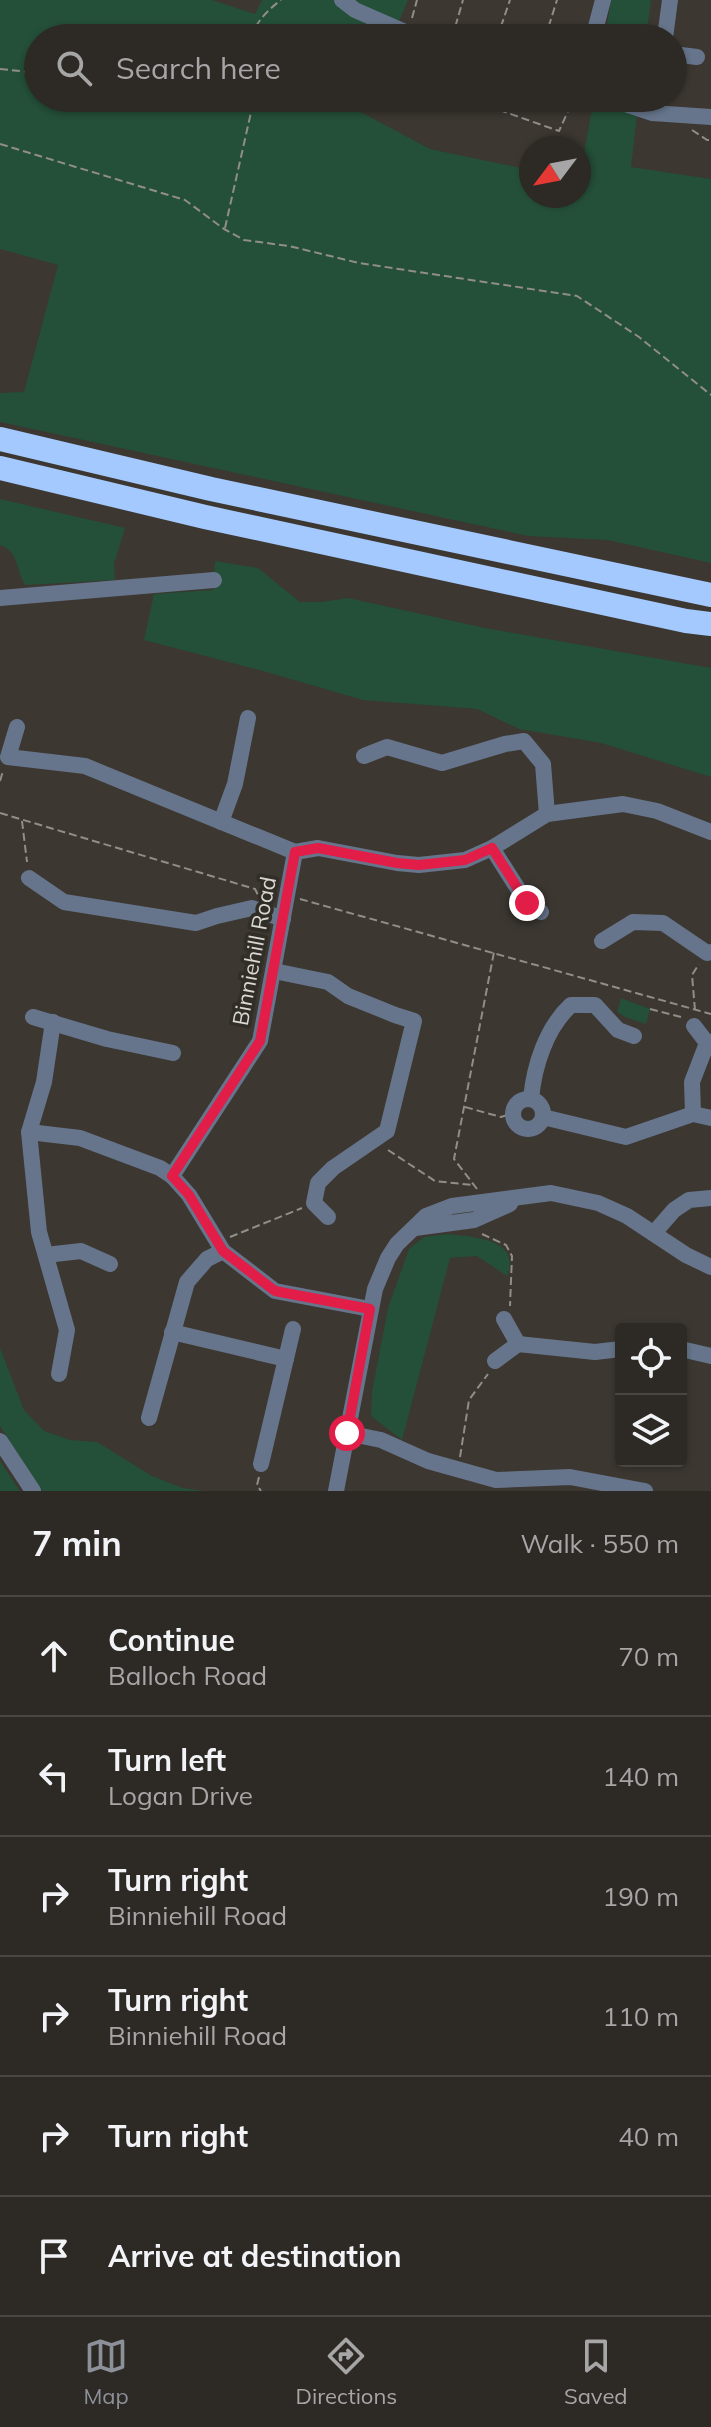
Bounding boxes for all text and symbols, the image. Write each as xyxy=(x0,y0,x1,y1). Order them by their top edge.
search box xyxy=(24,24,687,112)
icon: search xyxy=(52,46,96,90)
text: Search here xyxy=(116,49,281,87)
north arrow xyxy=(519,136,591,208)
street label: Binniehill Road xyxy=(226,874,282,1028)
route end xyxy=(509,885,545,921)
map controls xyxy=(615,1323,687,1467)
button: locate xyxy=(615,1323,687,1395)
button: layers xyxy=(615,1395,687,1467)
route start xyxy=(329,1415,365,1451)
text: 7 min xyxy=(32,1522,122,1565)
text: Walk · 550 m xyxy=(520,1527,679,1560)
text: Continue xyxy=(108,1621,235,1659)
icon: ahead xyxy=(32,1634,76,1678)
text: 70 m xyxy=(618,1640,679,1673)
text: Balloch Road xyxy=(108,1659,267,1692)
text: Turn left xyxy=(108,1741,226,1779)
icon: left xyxy=(32,1754,76,1798)
text: 140 m xyxy=(603,1760,679,1793)
text: Logan Drive xyxy=(108,1779,253,1812)
text: Turn right xyxy=(108,1861,248,1899)
icon: right xyxy=(32,1874,76,1918)
text: 190 m xyxy=(603,1880,679,1913)
text: Binniehill Road xyxy=(108,1899,287,1932)
text: Turn right xyxy=(108,1981,248,2019)
icon: right xyxy=(32,1994,76,2038)
text: 110 m xyxy=(603,2000,679,2033)
text: Binniehill Road xyxy=(108,2019,287,2052)
icon: right xyxy=(32,2114,76,2158)
text: Turn right xyxy=(108,2117,248,2155)
text: 40 m xyxy=(618,2120,679,2153)
icon: arrive xyxy=(32,2234,76,2278)
text: Arrive at destination xyxy=(108,2237,402,2275)
tab: Map xyxy=(83,2334,129,2410)
tab: Directions xyxy=(296,2334,397,2410)
tab: Saved xyxy=(564,2334,628,2410)

